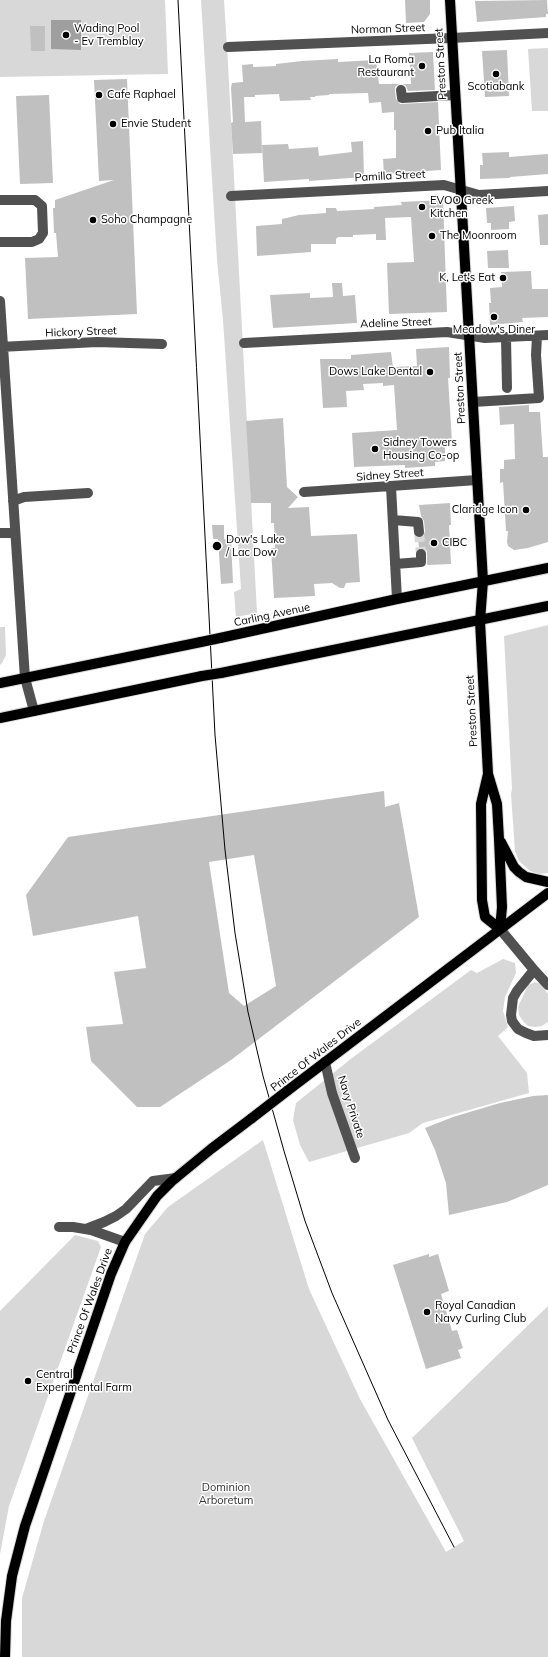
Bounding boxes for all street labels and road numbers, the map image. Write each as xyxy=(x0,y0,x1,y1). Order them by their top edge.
street label: Norman Street xyxy=(351,21,425,37)
street label: Preston Street xyxy=(433,28,449,100)
street label: Pamilla Street xyxy=(354,168,426,184)
street label: Adeline Street xyxy=(360,315,432,331)
street label: Hickory Street xyxy=(45,324,117,340)
street label: Preston Street xyxy=(452,352,468,424)
street label: Sidney Street xyxy=(356,466,424,484)
street label: Carling Avenue xyxy=(233,600,311,630)
street label: Preston Street xyxy=(464,675,480,747)
street label: Prince Of Wales Drive xyxy=(268,1016,364,1094)
street label: Navy Private xyxy=(335,1074,367,1140)
street label: Prince Of Wales Drive xyxy=(65,1247,115,1355)

